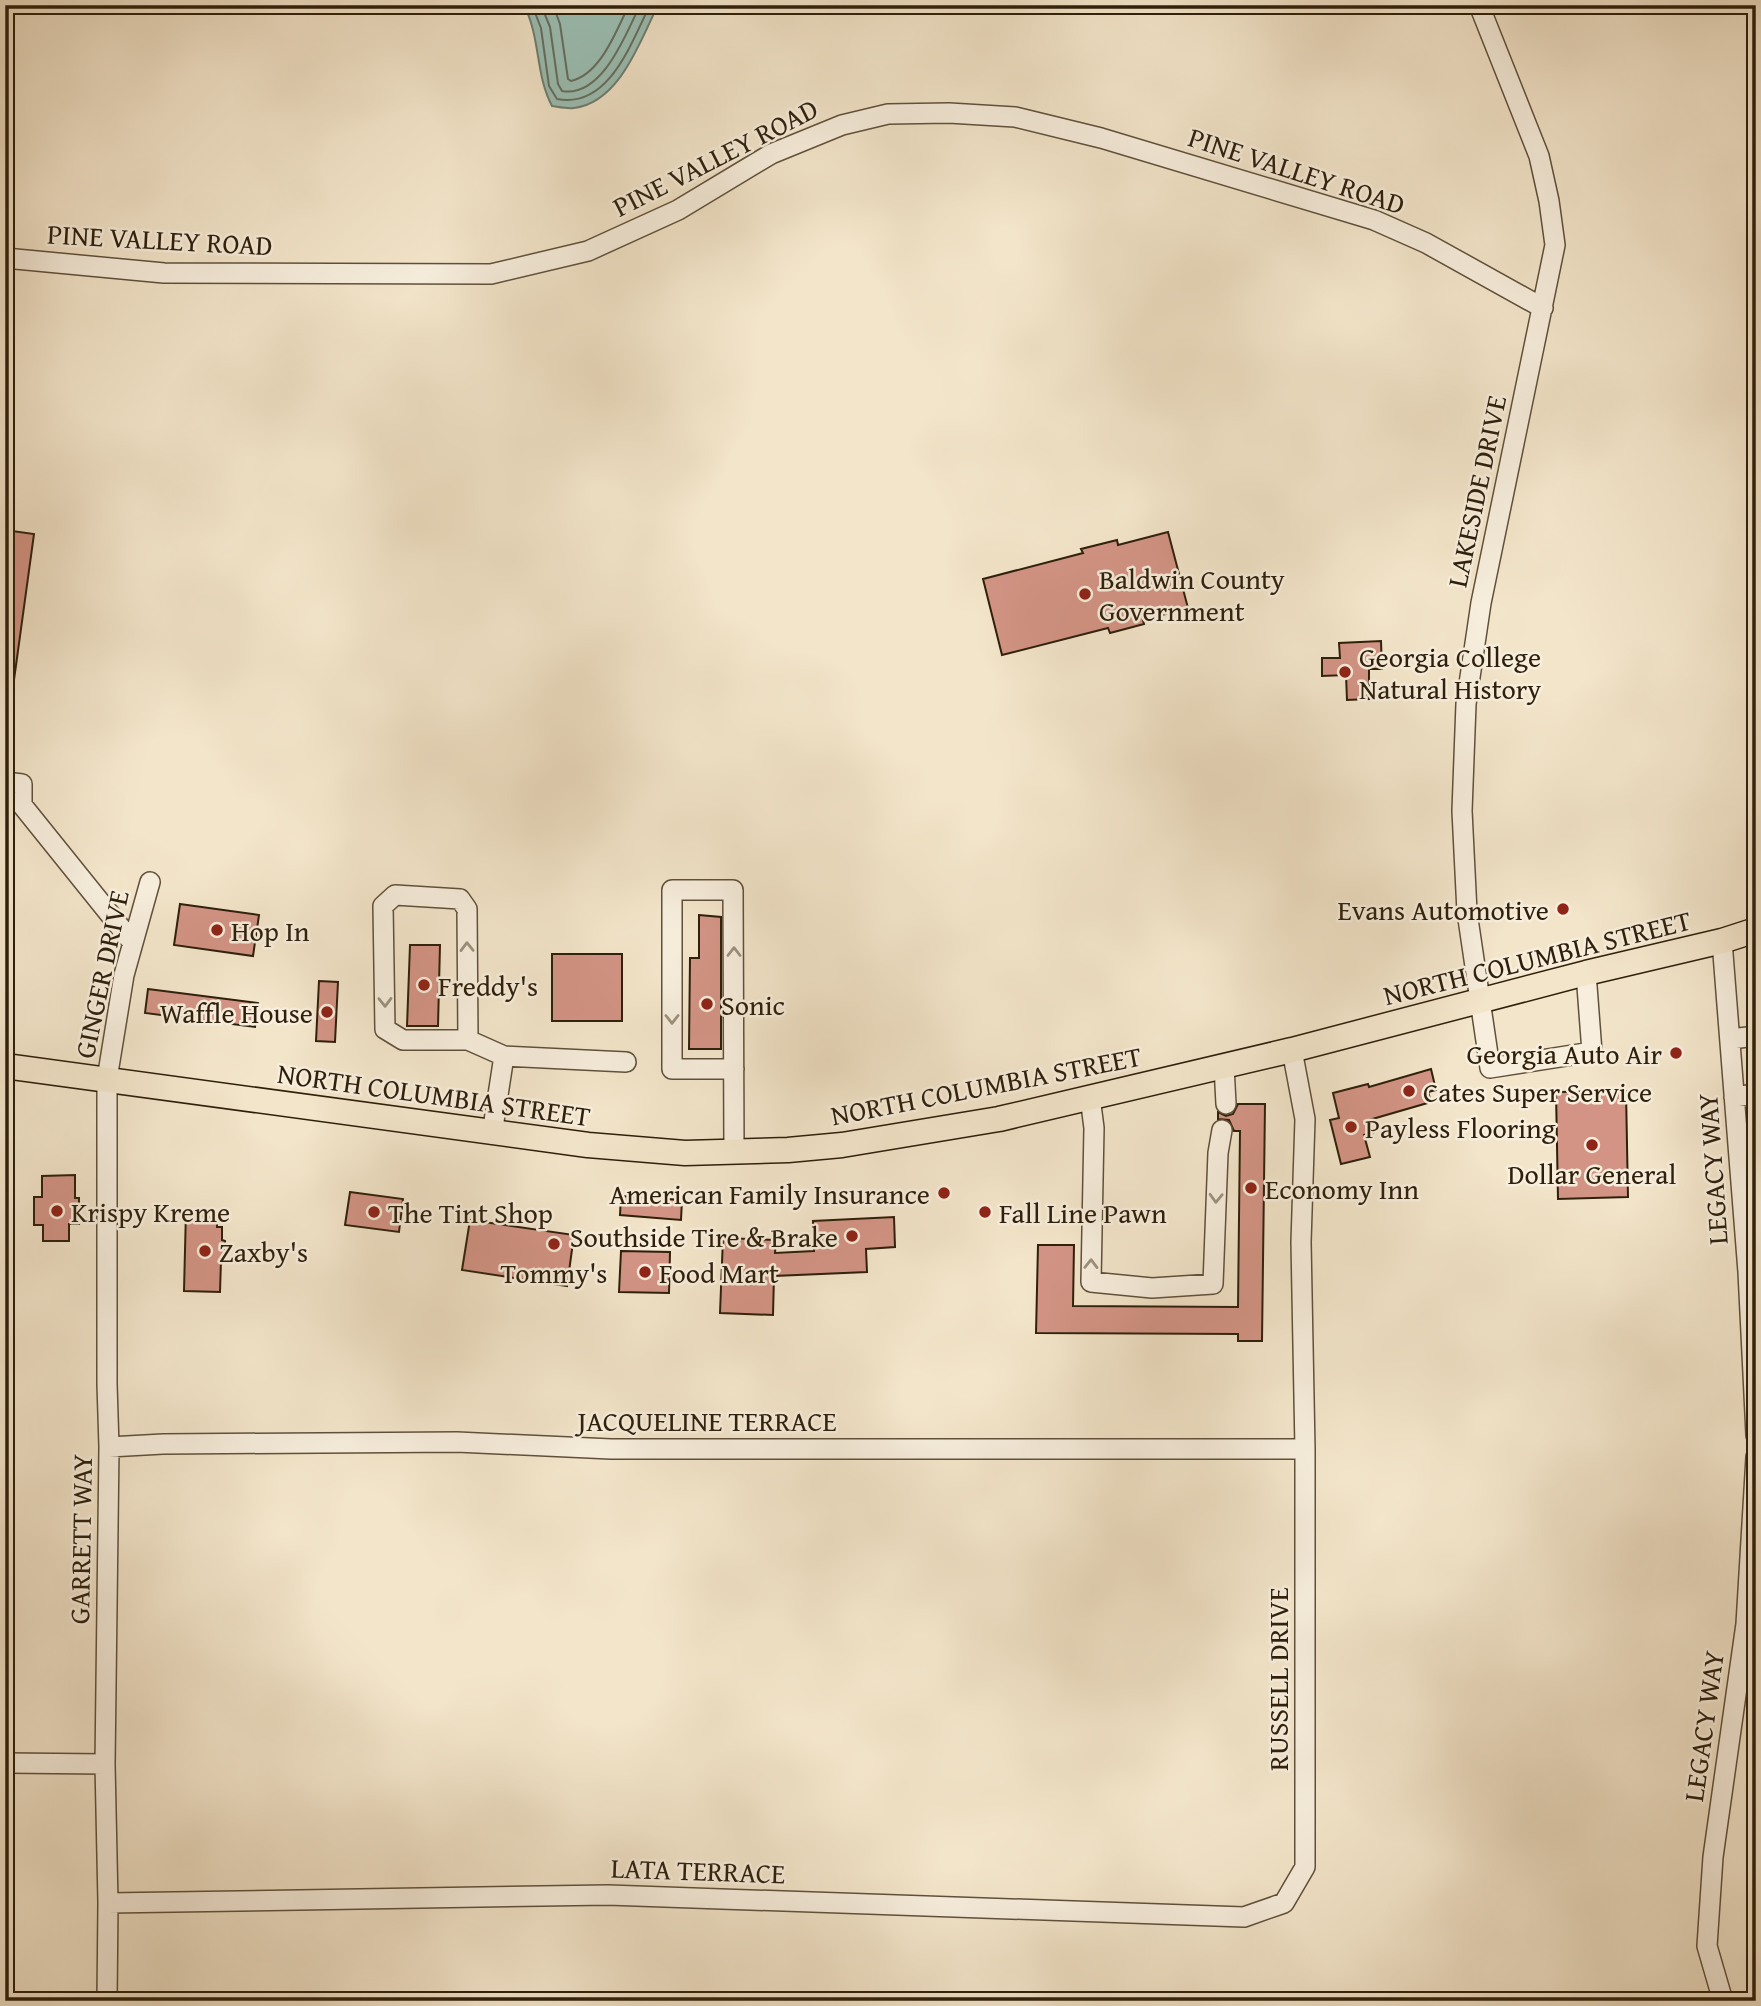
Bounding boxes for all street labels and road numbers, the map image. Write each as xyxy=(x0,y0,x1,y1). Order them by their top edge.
street label: PINE VALLEY ROAD xyxy=(605,88,825,226)
street label: PINE VALLEY ROAD xyxy=(1183,116,1411,224)
street label: PINE VALLEY ROAD xyxy=(46,213,274,265)
street label: LAKESIDE DRIVE xyxy=(1436,391,1516,591)
street label: GINGER DRIVE xyxy=(63,886,139,1062)
street label: NORTH COLUMBIA STREET xyxy=(1379,899,1695,1015)
street label: NORTH COLUMBIA STREET xyxy=(827,1035,1145,1135)
street label: NORTH COLUMBIA STREET xyxy=(275,1052,593,1136)
street label: LEGACY WAY xyxy=(1686,1092,1738,1246)
street label: JACQUELINE TERRACE xyxy=(574,1400,837,1441)
street label: GARRETT WAY xyxy=(58,1453,102,1625)
street label: RUSSELL DRIVE xyxy=(1257,1587,1298,1771)
street label: LEGACY WAY xyxy=(1672,1648,1734,1804)
street label: LATA TERRACE xyxy=(610,1846,786,1894)

